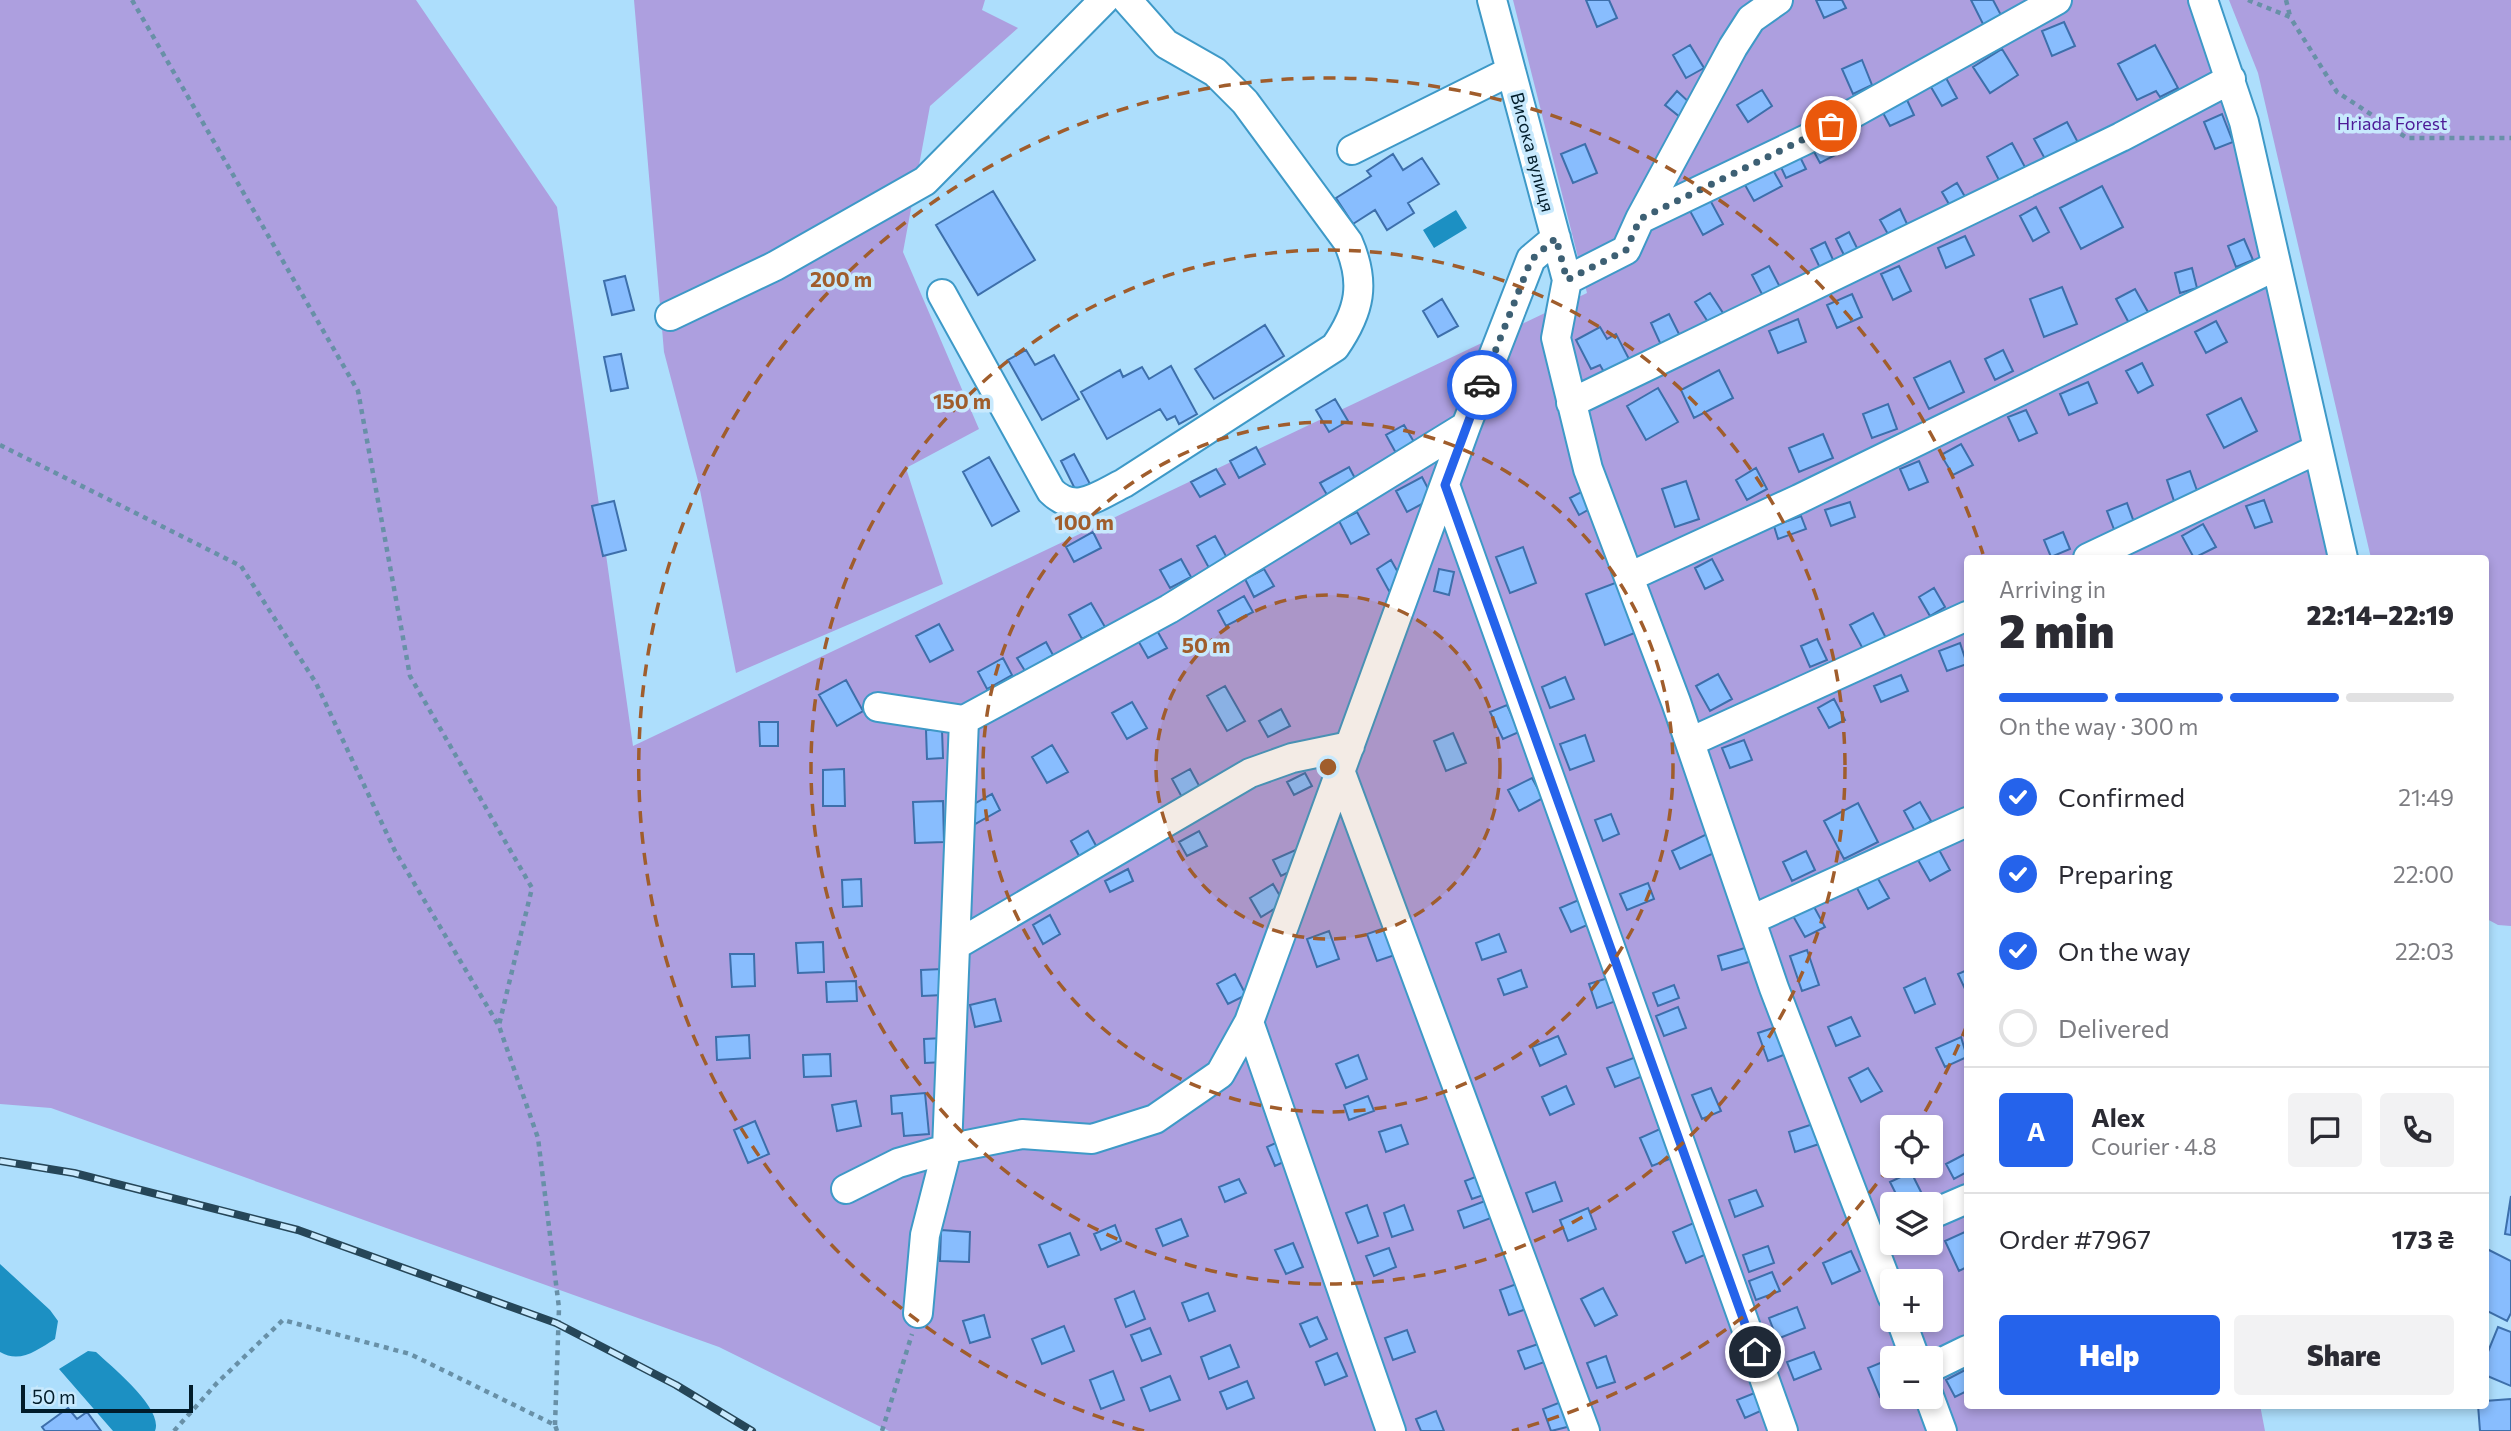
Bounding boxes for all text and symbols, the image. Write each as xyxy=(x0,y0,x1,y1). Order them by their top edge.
street label: Висока вулиця xyxy=(1506,90,1560,214)
pin xyxy=(1801,96,1861,156)
icon: bag xyxy=(1812,107,1850,145)
park label: Hriada Forest xyxy=(2337,112,2447,134)
text: 200 m xyxy=(810,266,872,291)
courier xyxy=(1447,350,1517,420)
icon: car xyxy=(1463,366,1501,404)
text: 150 m xyxy=(933,388,991,413)
text: 100 m xyxy=(1054,509,1114,534)
text: Arriving in xyxy=(1999,575,2106,603)
text: 22:14–22:19 xyxy=(2306,599,2454,630)
text: 2 min xyxy=(1999,601,2115,657)
text: 50 m xyxy=(1182,632,1230,657)
text: On the way · 300 m xyxy=(1999,712,2198,740)
centre of rings xyxy=(1316,755,1340,779)
icon: check xyxy=(1999,778,2037,816)
text: Confirmed xyxy=(2058,781,2185,812)
text: 21:49 xyxy=(2398,783,2454,811)
icon: check xyxy=(1999,855,2037,893)
text: Preparing xyxy=(2058,858,2173,889)
text: 22:00 xyxy=(2393,860,2454,888)
icon: check xyxy=(1999,932,2037,970)
text: On the way xyxy=(2058,935,2191,966)
text: 22:03 xyxy=(2395,937,2454,965)
text: Delivered xyxy=(2058,1012,2169,1043)
button: chat xyxy=(2288,1093,2362,1167)
button: phone xyxy=(2380,1093,2454,1167)
text: Alex xyxy=(2091,1101,2145,1132)
map controls xyxy=(1880,1115,1943,1409)
button: locate xyxy=(1880,1115,1943,1178)
text: A xyxy=(2027,1115,2045,1146)
text: Courier · 4.8 xyxy=(2091,1132,2217,1160)
button: layers xyxy=(1880,1192,1943,1255)
text: Order #7967 xyxy=(1999,1223,2151,1254)
text: 173 ₴ xyxy=(2392,1223,2454,1254)
button: + xyxy=(1880,1269,1943,1332)
button: Help xyxy=(1999,1315,2220,1395)
button: Share xyxy=(2234,1315,2454,1395)
pin xyxy=(1725,1322,1785,1382)
icon: home xyxy=(1736,1333,1774,1371)
button: − xyxy=(1880,1346,1943,1409)
scale bar xyxy=(21,1382,192,1414)
text: 50 m xyxy=(32,1385,76,1408)

